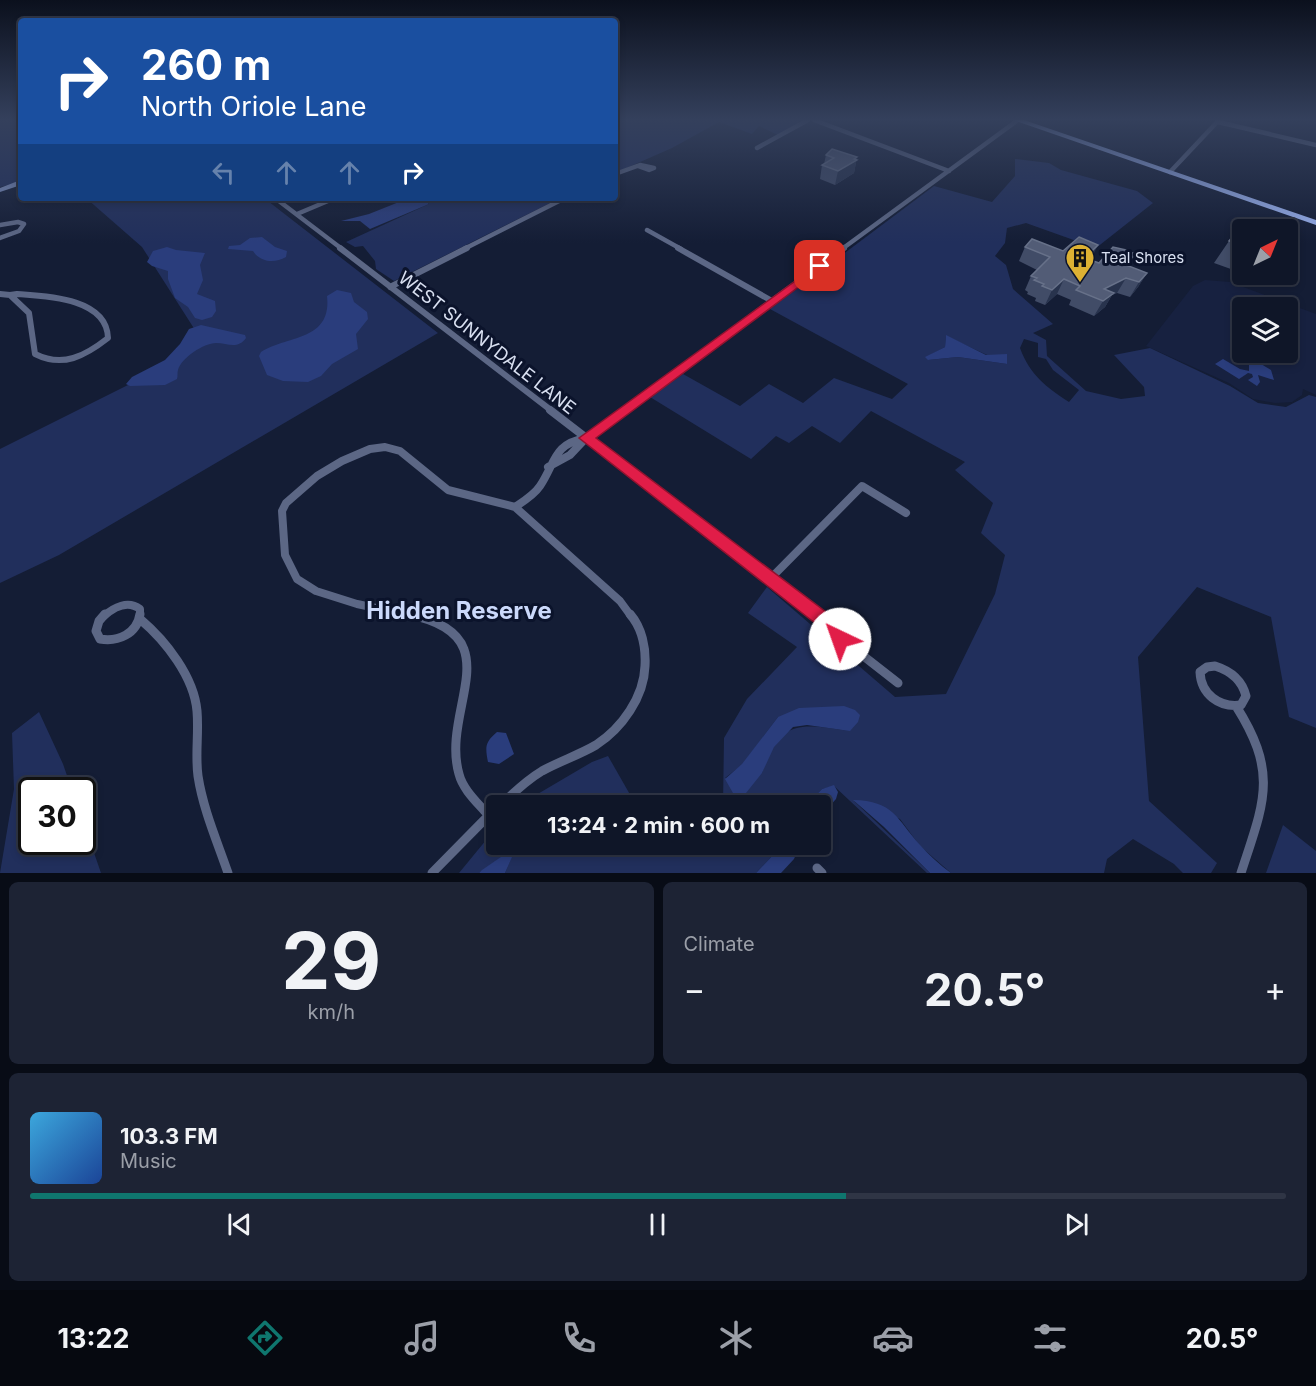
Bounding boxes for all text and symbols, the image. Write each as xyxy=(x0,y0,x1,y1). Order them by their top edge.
text: 260 m xyxy=(141,39,271,90)
icon: right xyxy=(42,42,120,120)
text: North Oriole Lane xyxy=(141,90,366,123)
icon: left xyxy=(207,156,240,189)
icon: ahead xyxy=(270,156,303,189)
icon: ahead xyxy=(333,156,366,189)
icon: right xyxy=(396,156,429,189)
north arrow xyxy=(1232,219,1298,285)
map controls xyxy=(1232,219,1298,363)
pin xyxy=(794,240,845,291)
building icon: Teal Shores xyxy=(1064,242,1096,284)
place label: Teal Shores xyxy=(1101,248,1184,267)
icon: arrive xyxy=(803,249,836,282)
street label: WEST SUNNYDALE LANE xyxy=(395,267,580,418)
button: layers xyxy=(1232,297,1298,363)
district label: Hidden Reserve xyxy=(366,596,552,625)
position arrow xyxy=(808,607,872,671)
speed limit sign: 30 xyxy=(18,777,96,855)
text: 13:24 · 2 min · 600 m xyxy=(547,812,770,838)
text: 29 xyxy=(281,913,381,1008)
text: Climate xyxy=(684,932,755,956)
text: 20.5° xyxy=(924,962,1045,1017)
text: − xyxy=(684,969,705,1009)
text: + xyxy=(1264,969,1286,1009)
text: km/h xyxy=(307,1000,355,1024)
text: 103.3 FM xyxy=(120,1123,218,1149)
text: Music xyxy=(120,1149,177,1173)
icon: previous xyxy=(223,1208,256,1241)
icon: pause xyxy=(641,1208,674,1241)
icon: next xyxy=(1060,1208,1093,1241)
icon: directions xyxy=(244,1317,286,1359)
icon: music xyxy=(401,1317,443,1359)
icon: phone xyxy=(558,1317,600,1359)
icon: climate xyxy=(715,1317,757,1359)
icon: car xyxy=(872,1317,914,1359)
icon: filters xyxy=(1029,1317,1071,1359)
text: 13:22 xyxy=(57,1322,130,1355)
text: 20.5° xyxy=(1186,1322,1258,1355)

